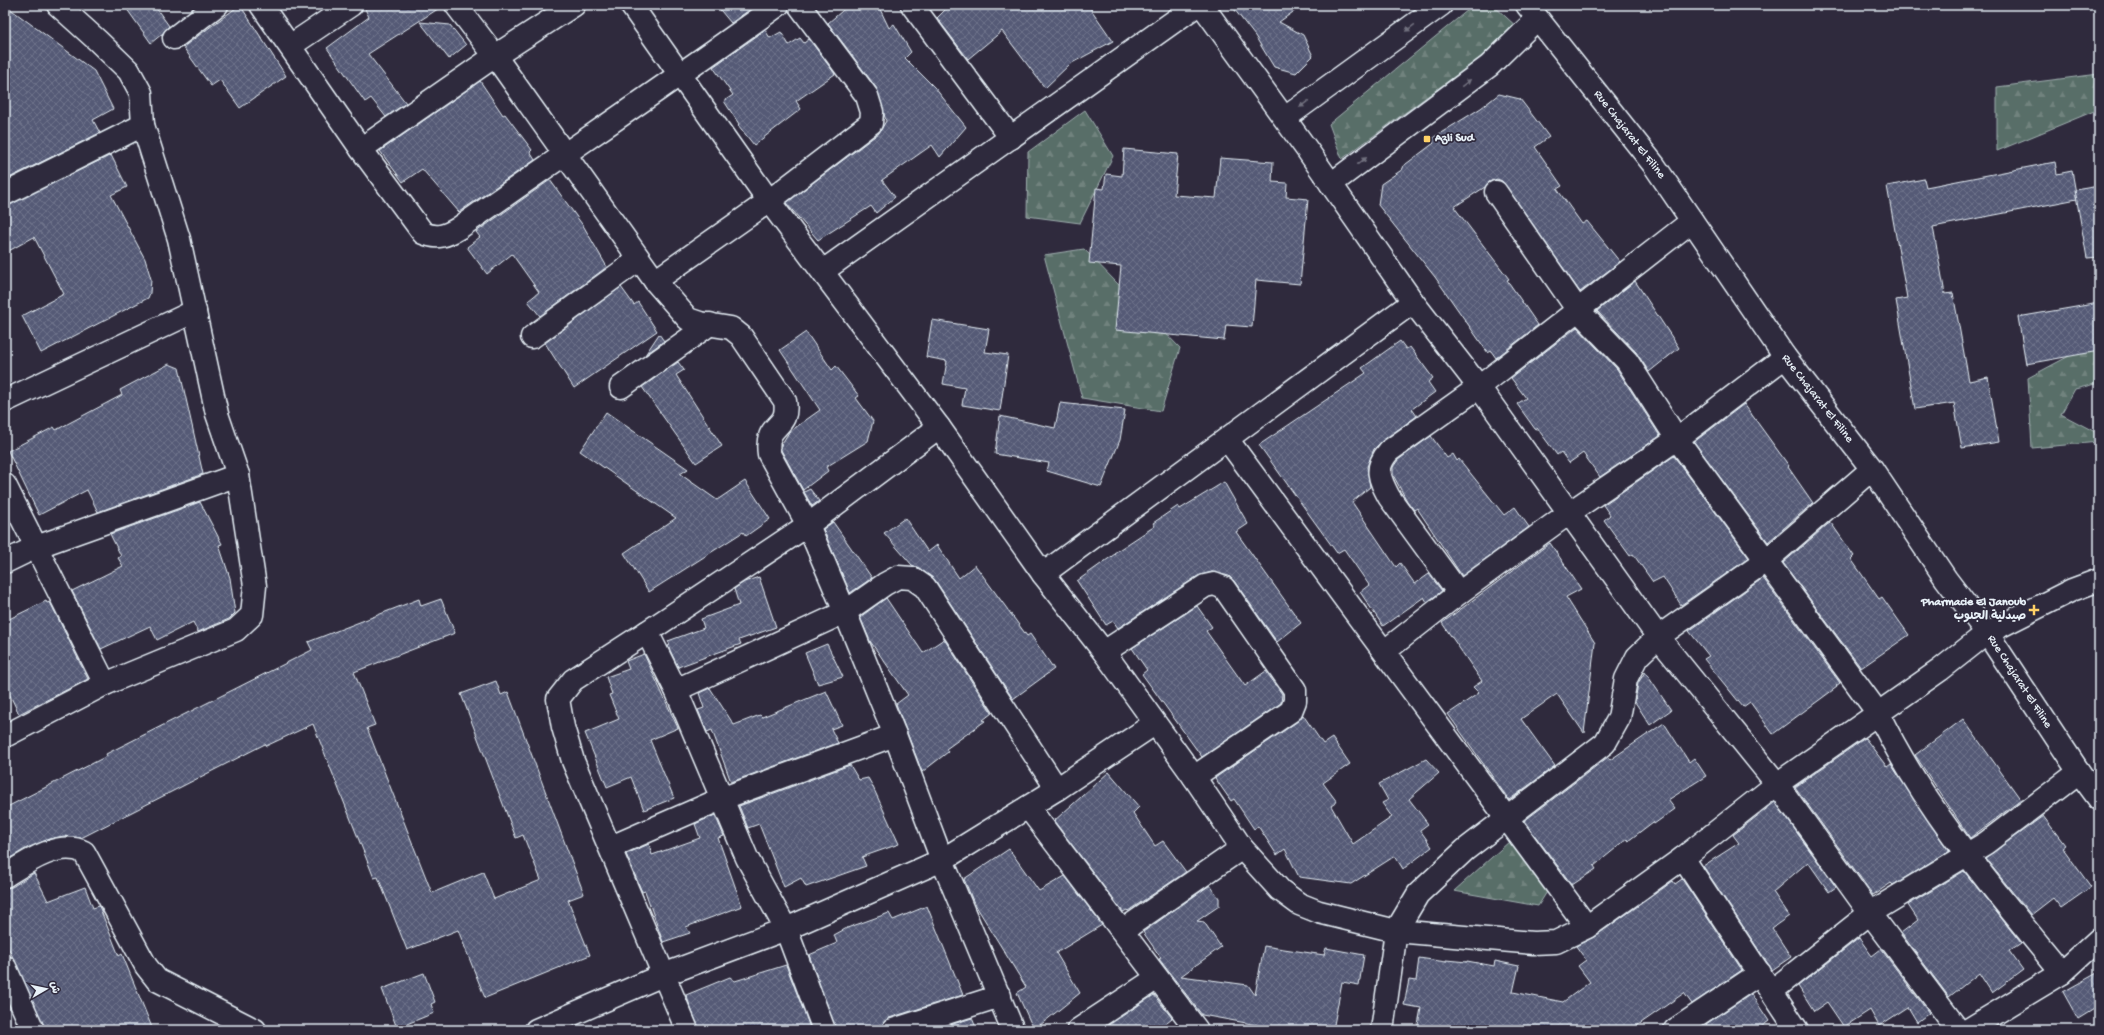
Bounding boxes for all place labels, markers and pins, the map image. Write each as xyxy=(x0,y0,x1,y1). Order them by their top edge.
place label: Azli Sud xyxy=(1434,132,1476,146)
marker: Azli Sud xyxy=(1422,134,1432,144)
place label: Pharmacie El Janoub صيدلية الجنوب xyxy=(1920,596,2027,624)
marker: Pharmacie El Janoub صيدلية الجنوب xyxy=(2029,605,2039,615)

